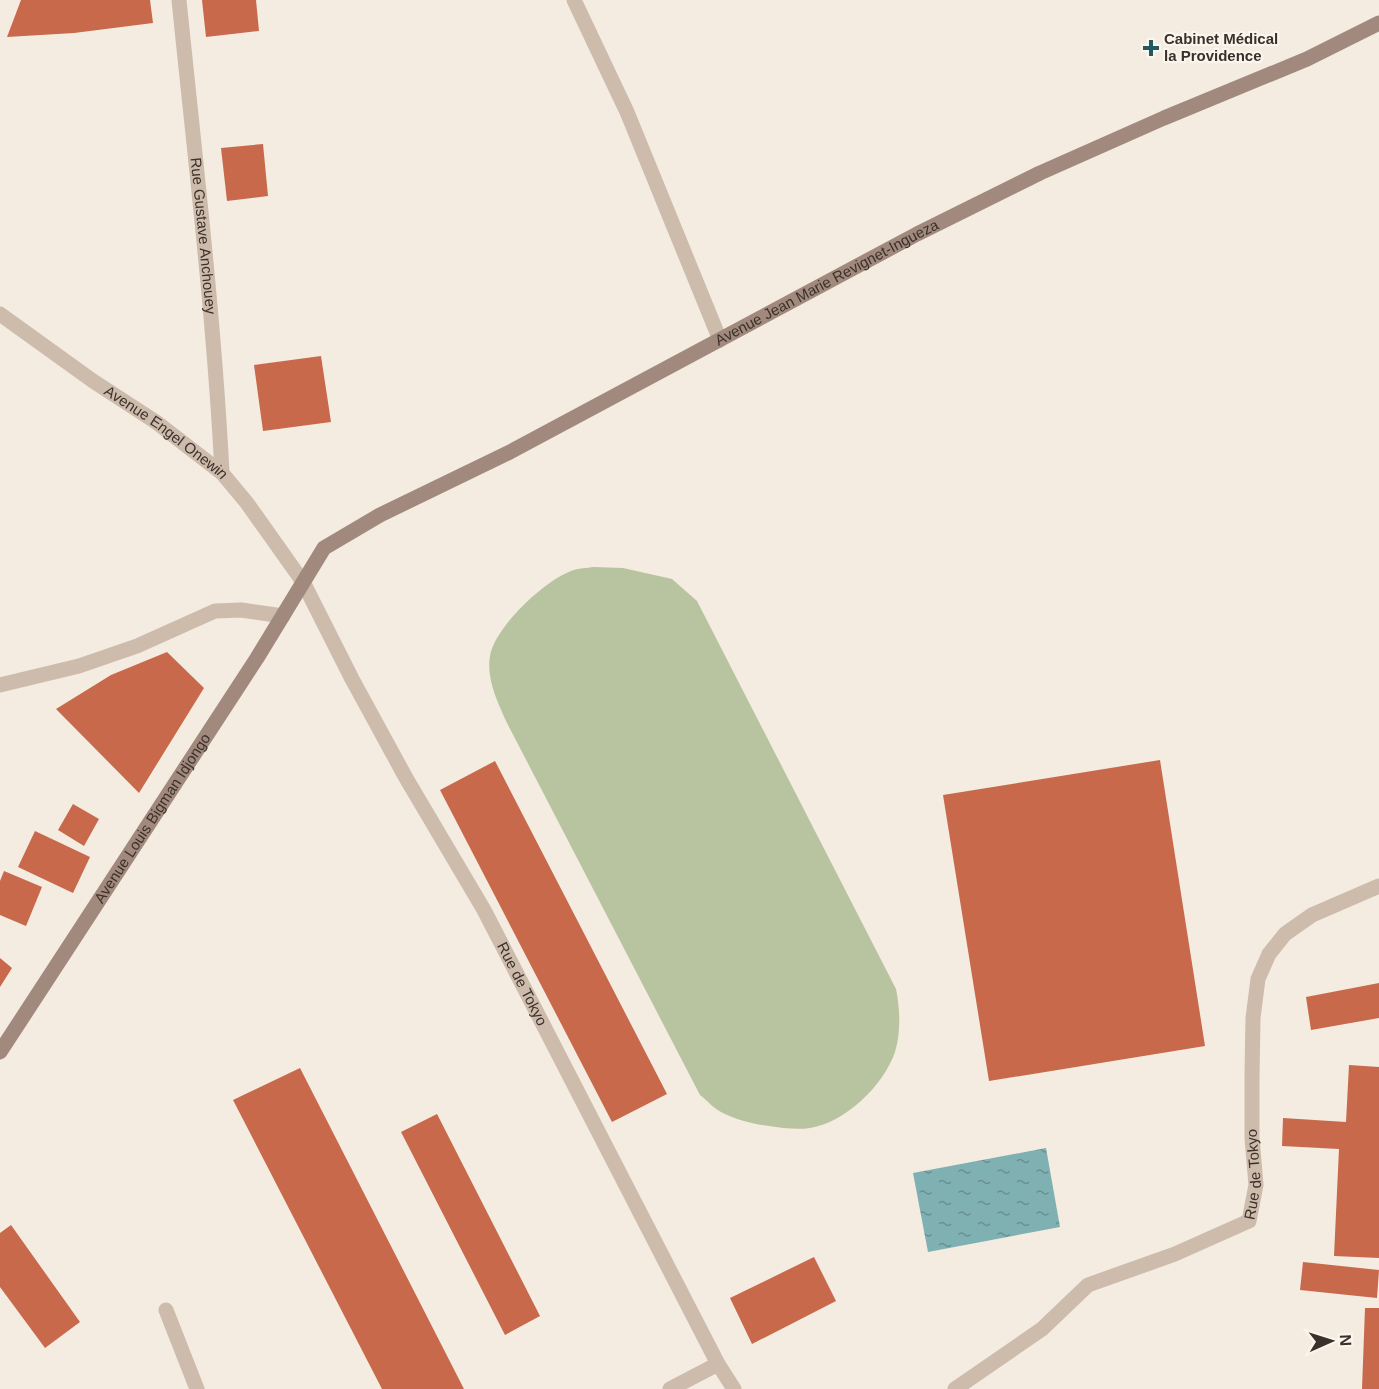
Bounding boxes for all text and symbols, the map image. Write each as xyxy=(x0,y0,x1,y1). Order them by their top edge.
place label: Cabinet Médical la Providence xyxy=(1164,30,1278,64)
marker: Cabinet Médical la Providence xyxy=(1142,39,1160,57)
street label: Rue Gustave Anchouey xyxy=(187,156,220,315)
street label: Avenue Jean Marie Revignet-Ingueza xyxy=(712,215,942,349)
street label: Avenue Engel Onewin xyxy=(101,382,232,482)
street label: Avenue Louis Bigman Idjongo xyxy=(90,730,214,906)
street label: Rue de Tokyo xyxy=(494,939,551,1028)
street label: Rue de Tokyo xyxy=(1240,1129,1264,1221)
north arrow xyxy=(1301,1311,1361,1371)
text: N xyxy=(1337,1334,1354,1346)

